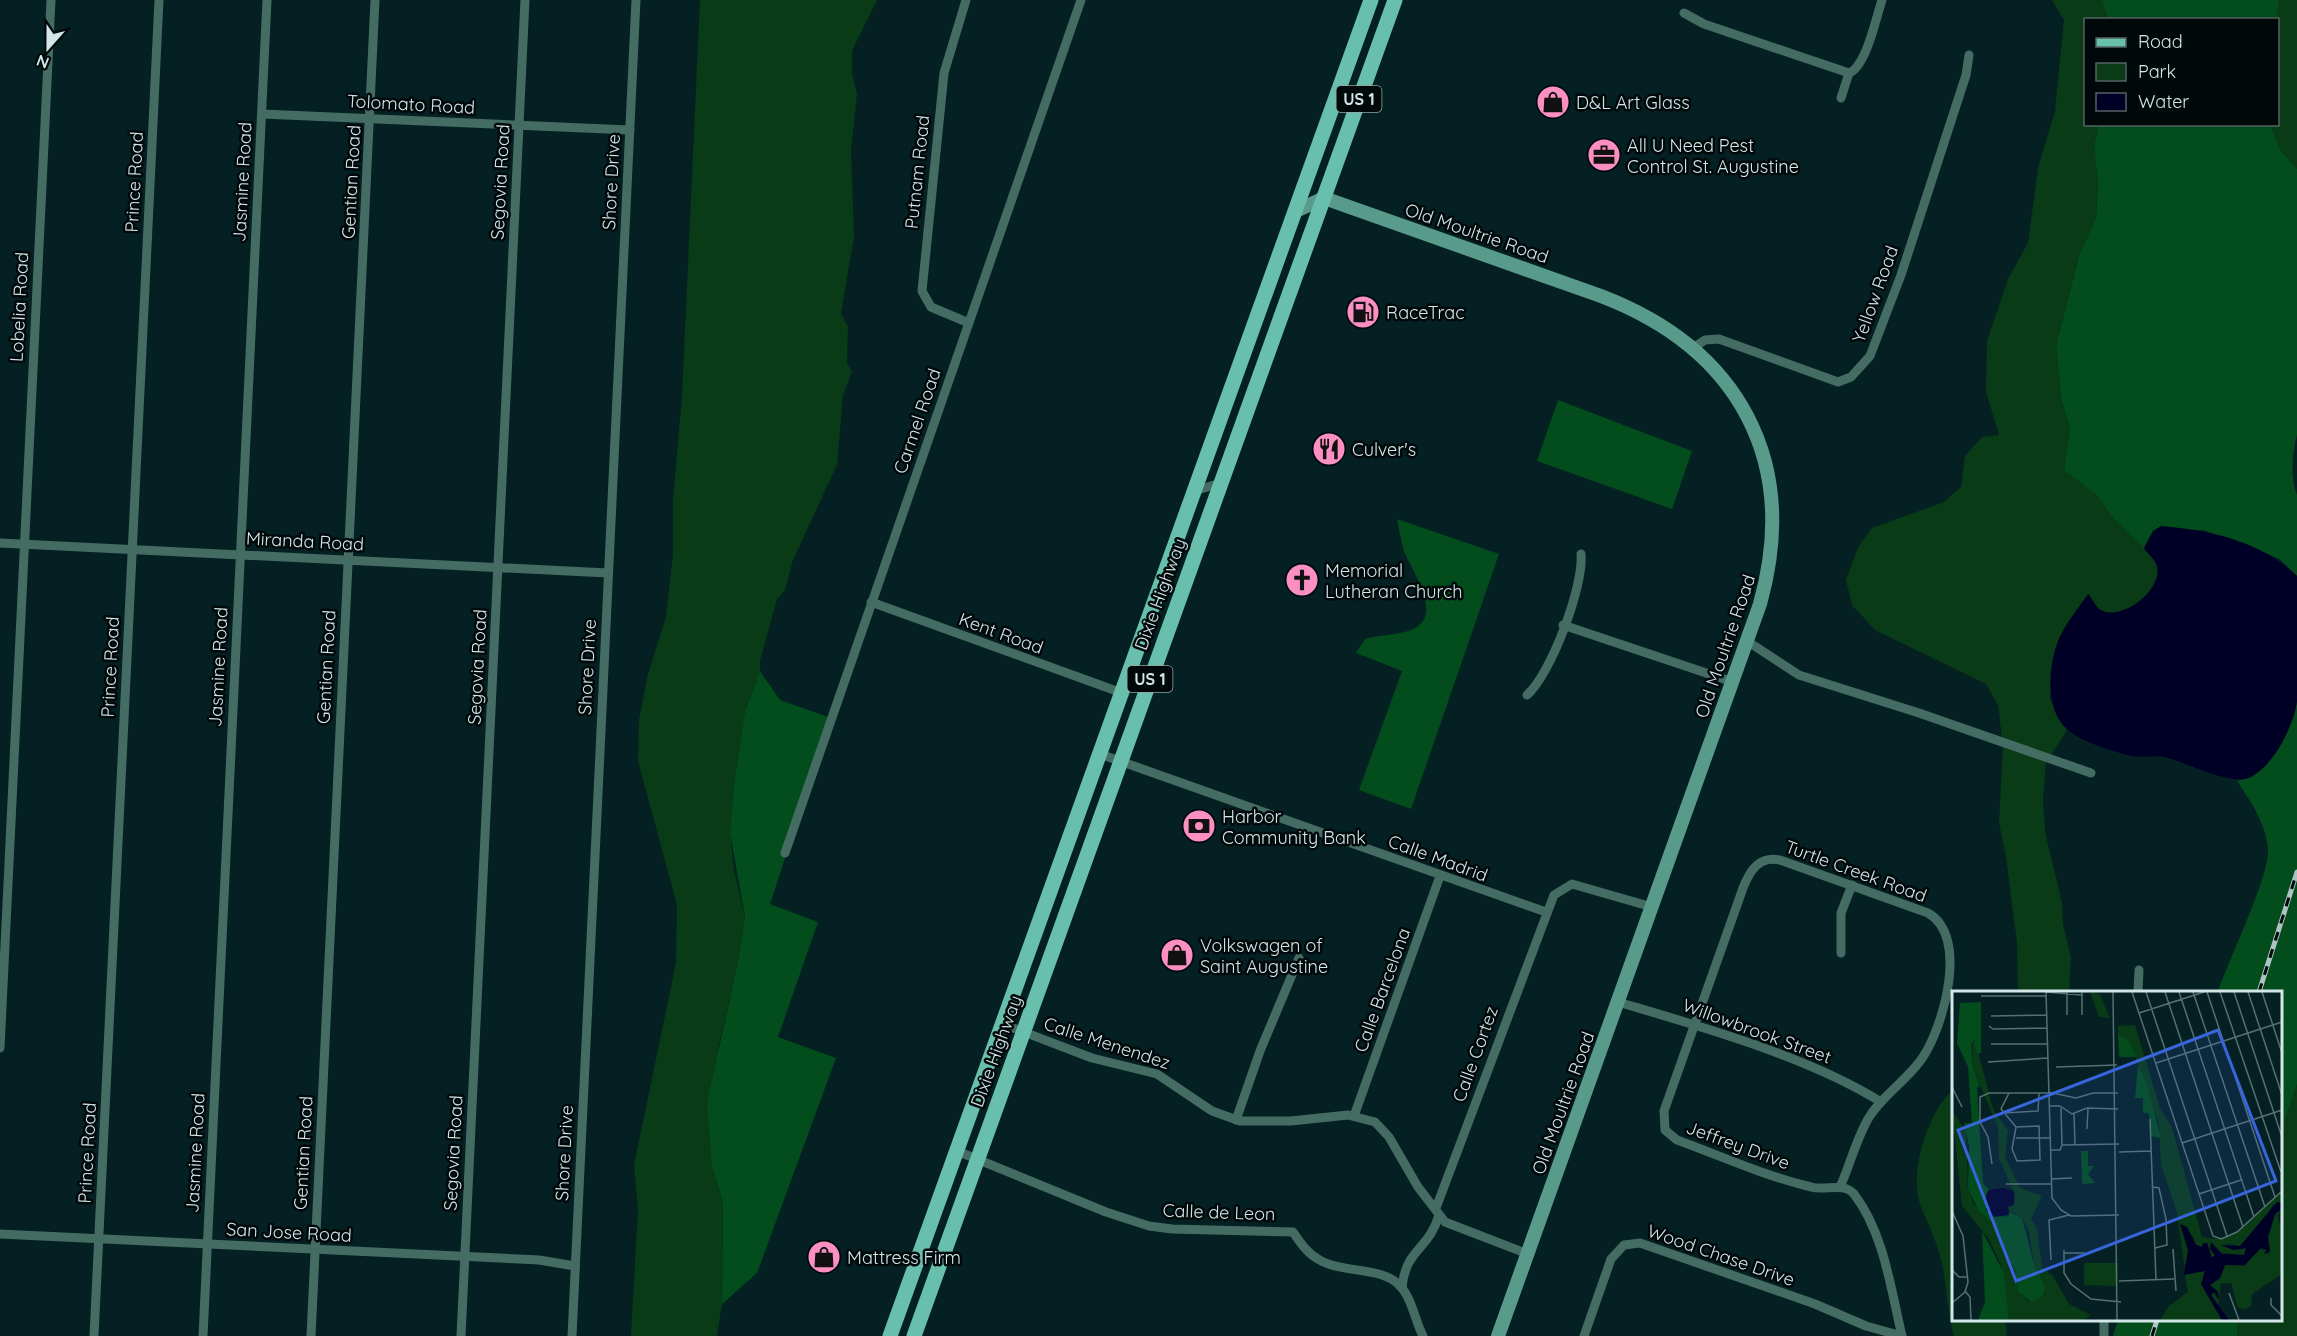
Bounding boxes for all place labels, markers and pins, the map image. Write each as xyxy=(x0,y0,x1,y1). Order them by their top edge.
shop icon: D&L Art Glass xyxy=(1535,84,1571,120)
place label: D&L Art Glass xyxy=(1576,91,1690,114)
place label: All U Need Pest Control St. Augustine xyxy=(1627,134,1799,178)
office icon: All U Need Pest Control St. Augustine xyxy=(1586,137,1622,173)
fuel station icon: RaceTrac xyxy=(1345,294,1381,330)
place label: RaceTrac xyxy=(1386,301,1464,324)
restaurant icon: Culver's xyxy=(1311,431,1347,467)
place label: Culver's xyxy=(1352,438,1416,461)
place label: Memorial Lutheran Church xyxy=(1325,559,1463,603)
church icon: Memorial Lutheran Church xyxy=(1284,562,1320,598)
place label: Harbor Community Bank xyxy=(1222,805,1366,849)
bank icon: Harbor Community Bank xyxy=(1181,808,1217,844)
place label: Volkswagen of Saint Augustine xyxy=(1200,934,1328,978)
shop icon: Volkswagen of Saint Augustine xyxy=(1159,937,1195,973)
shop icon: Mattress Firm xyxy=(806,1239,842,1275)
place label: Mattress Firm xyxy=(847,1246,961,1269)

